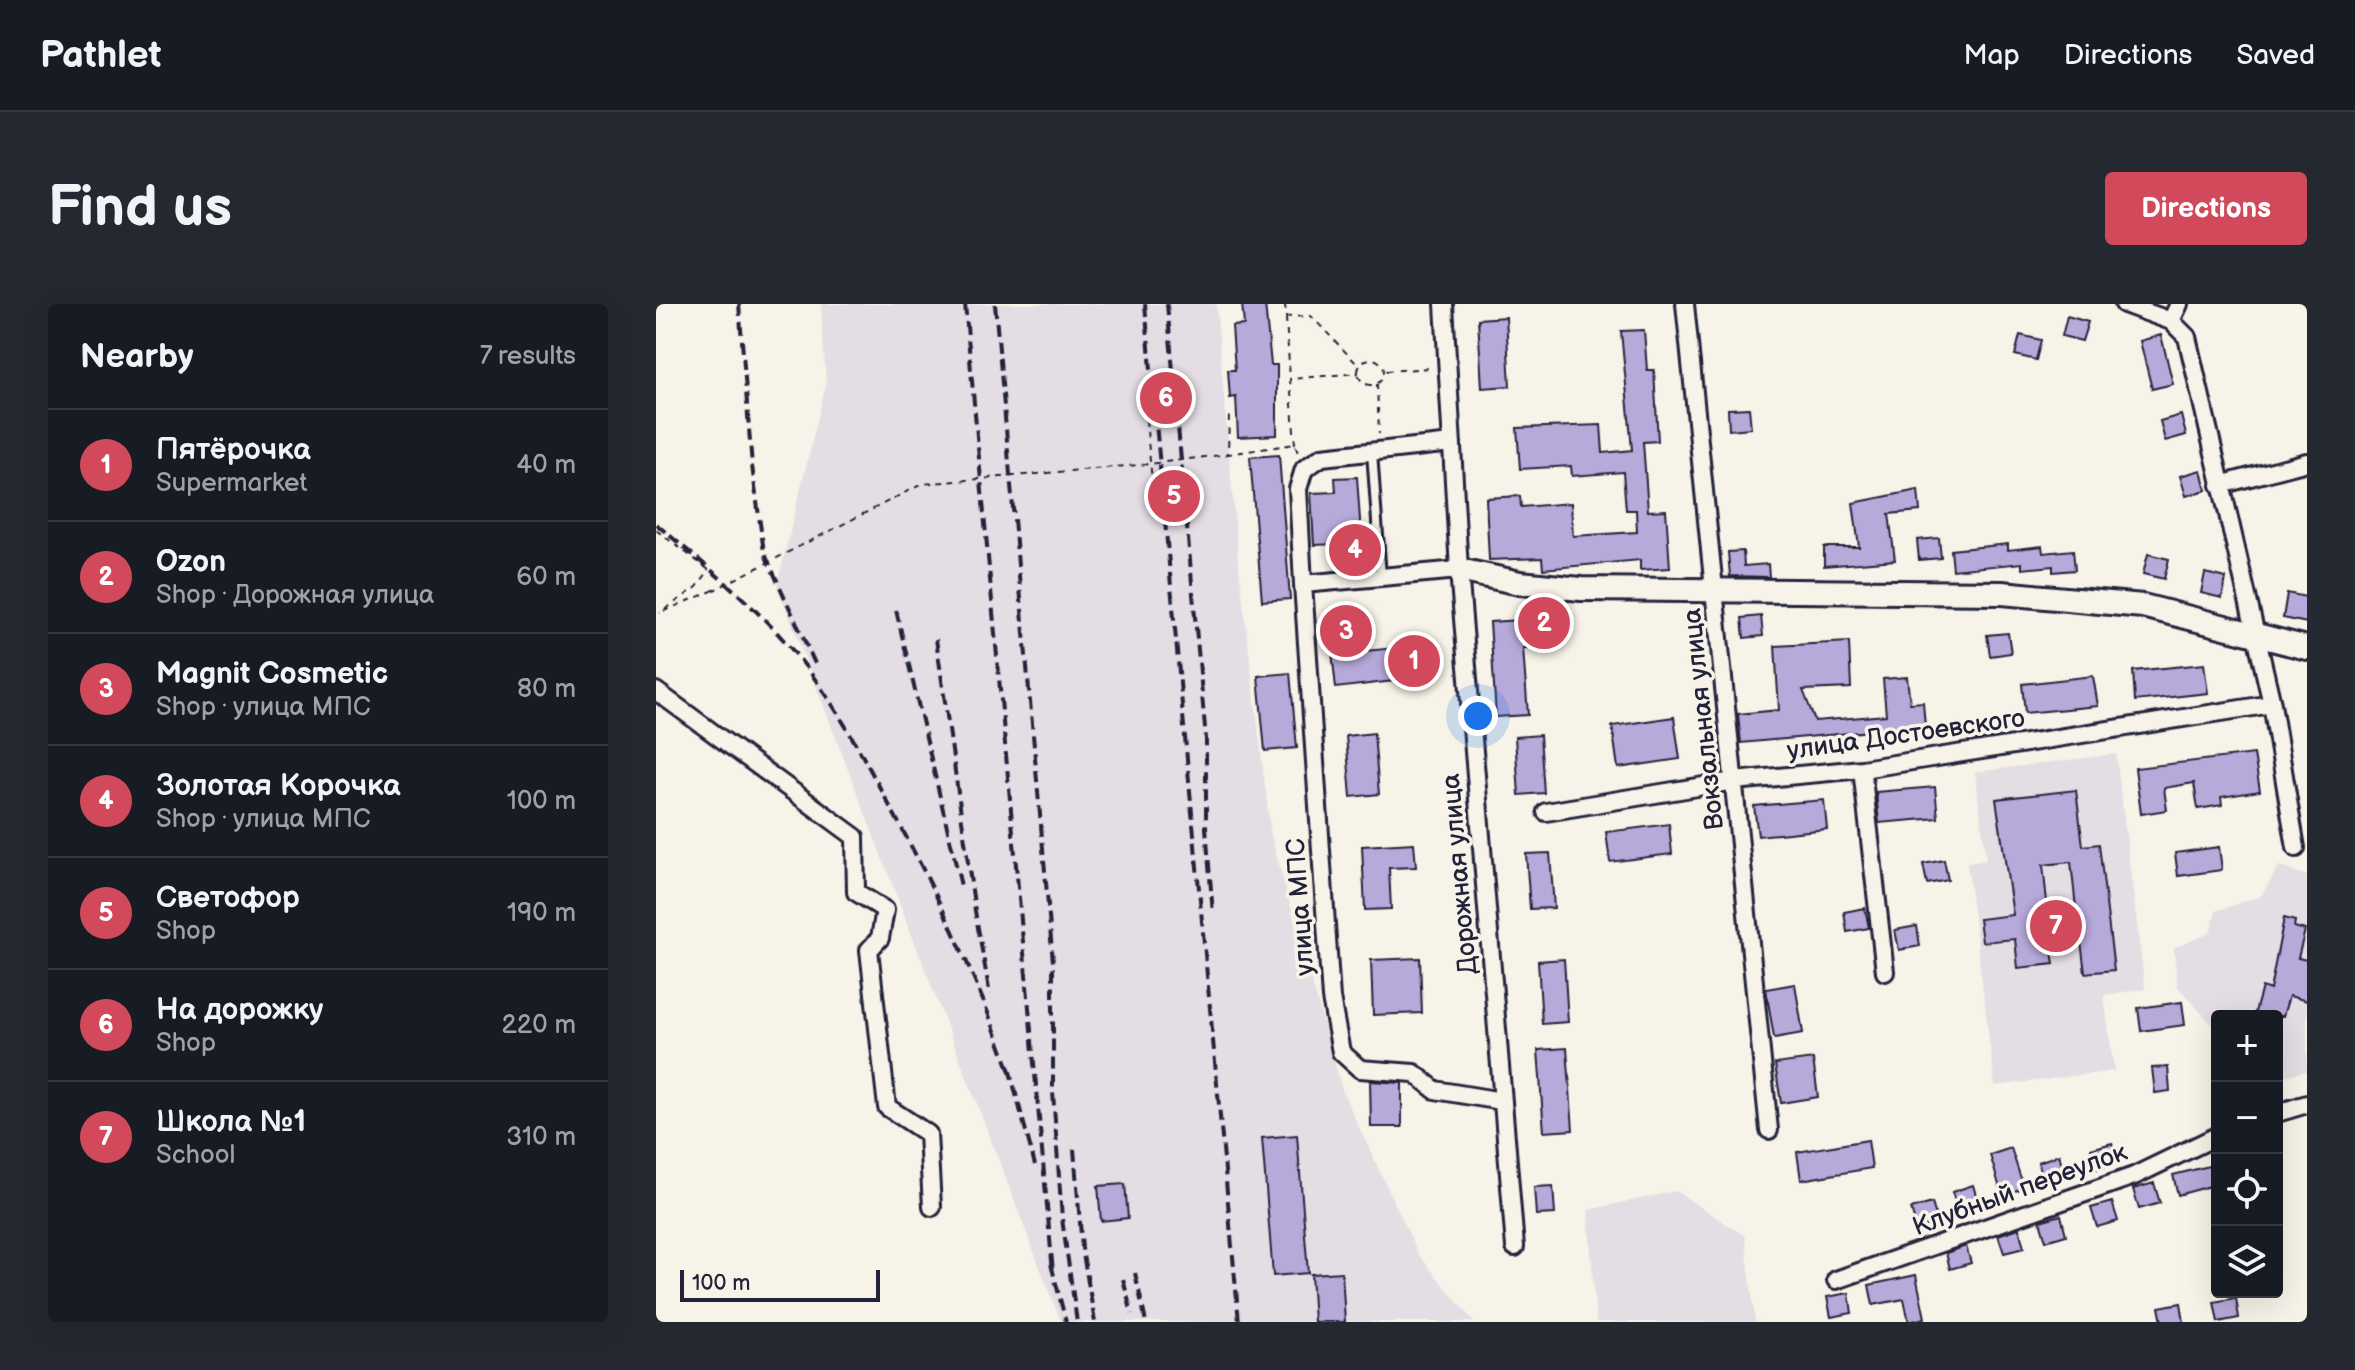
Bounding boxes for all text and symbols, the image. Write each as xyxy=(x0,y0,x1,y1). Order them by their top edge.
text: Pathlet xyxy=(40,33,161,78)
text: Map xyxy=(1963,39,2020,72)
text: Directions xyxy=(2064,39,2192,72)
text: Saved xyxy=(2236,39,2315,72)
button: Directions xyxy=(2105,172,2307,245)
text: Find us xyxy=(48,175,232,242)
text: Nearby xyxy=(80,336,194,377)
text: 7 results xyxy=(480,341,576,372)
pin: 6 xyxy=(1140,368,1192,428)
text: Пятёрочка xyxy=(156,432,311,468)
text: 1 xyxy=(101,450,111,481)
text: 40 m xyxy=(516,450,576,481)
pin: 5 xyxy=(1148,466,1200,526)
text: Supermarket xyxy=(156,468,307,499)
pin: 4 xyxy=(1329,520,1381,580)
text: Ozon xyxy=(156,544,226,580)
text: 2 xyxy=(98,562,114,593)
text: 60 m xyxy=(516,562,576,593)
text: Shop · Дорожная улица xyxy=(156,580,434,611)
pin: 2 xyxy=(1518,593,1570,653)
pin: 3 xyxy=(1320,601,1372,661)
street label: Вокзальная улица xyxy=(1677,607,1731,831)
pin: 1 xyxy=(1388,631,1440,691)
text: Magnit Cosmetic xyxy=(156,656,388,692)
text: 3 xyxy=(98,674,114,705)
text: 80 m xyxy=(517,674,576,705)
text: Shop · улица МПС xyxy=(156,692,371,723)
your location xyxy=(1458,696,1498,736)
street label: улица Достоевского xyxy=(1785,703,2027,767)
text: Золотая Корочка xyxy=(156,768,401,804)
street label: Дорожная улица xyxy=(1436,772,1484,976)
text: 4 xyxy=(98,786,114,817)
text: 100 m xyxy=(507,786,576,817)
text: Shop · улица МПС xyxy=(156,804,371,835)
street label: улица МПС xyxy=(1281,837,1321,977)
text: Светофор xyxy=(156,880,300,916)
pin: 7 xyxy=(2030,896,2082,956)
text: 5 xyxy=(98,898,114,929)
text: 190 m xyxy=(507,898,576,929)
text: Shop xyxy=(156,916,216,947)
text: На дорожку xyxy=(156,992,324,1028)
text: 6 xyxy=(98,1010,114,1041)
text: 220 m xyxy=(502,1010,576,1041)
map controls xyxy=(2211,1010,2283,1298)
button: + xyxy=(2211,1010,2283,1082)
text: Shop xyxy=(156,1028,216,1059)
button: − xyxy=(2211,1082,2283,1154)
text: Школа №1 xyxy=(156,1104,306,1140)
text: 7 xyxy=(99,1122,113,1153)
text: 310 m xyxy=(506,1122,576,1153)
street label: Клубный переулок xyxy=(1909,1137,2132,1243)
text: School xyxy=(156,1140,235,1171)
button: locate xyxy=(2211,1154,2283,1226)
button: layers xyxy=(2211,1226,2283,1298)
scale bar xyxy=(680,1266,880,1302)
text: 100 m xyxy=(692,1270,751,1297)

